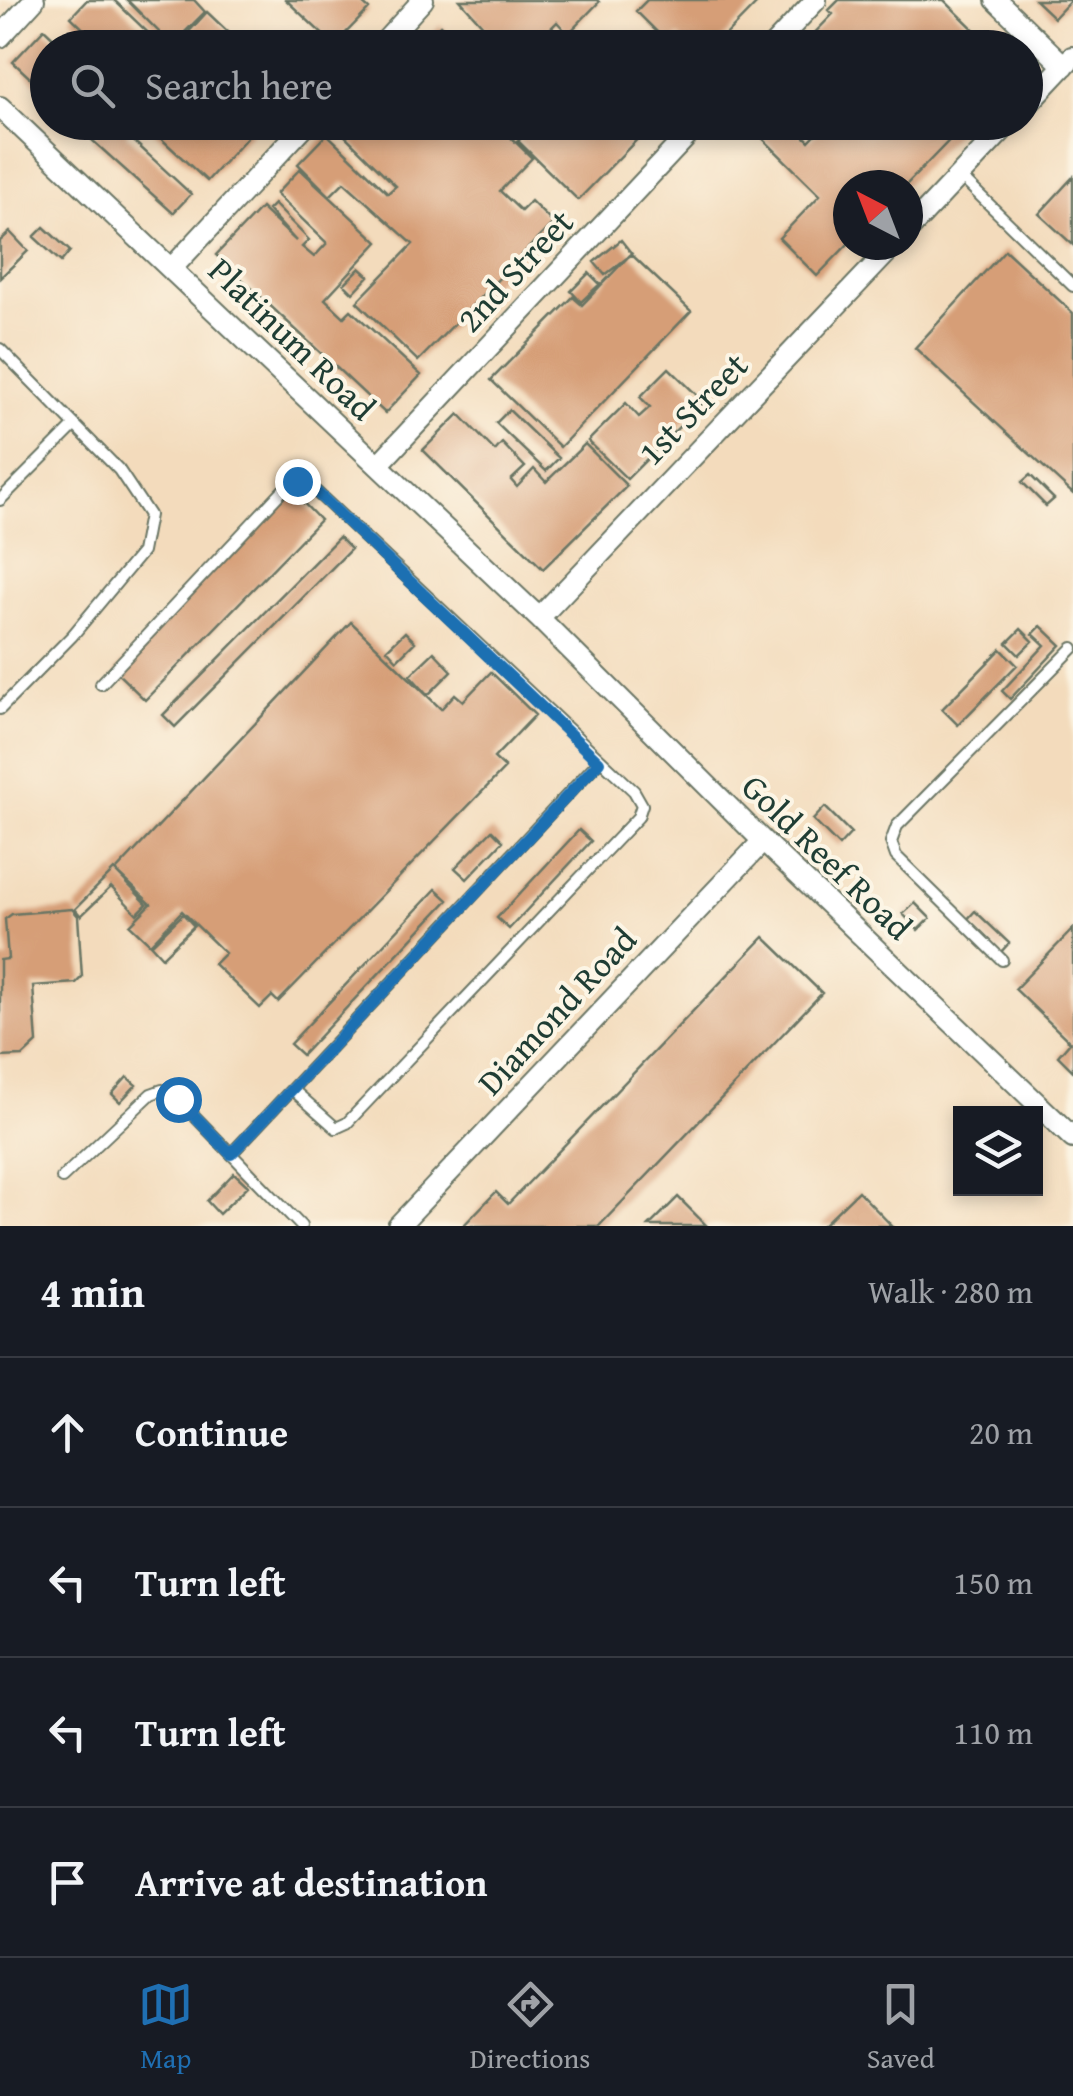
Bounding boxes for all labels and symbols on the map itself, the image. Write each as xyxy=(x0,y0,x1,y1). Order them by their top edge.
north arrow xyxy=(833,170,923,260)
street label: 2nd Street xyxy=(444,198,585,343)
street label: Platinum Road xyxy=(197,245,388,432)
street label: 1st Street xyxy=(626,341,759,476)
route end xyxy=(275,459,321,505)
street label: Gold Reef Road xyxy=(731,762,924,952)
street label: Diamond Road xyxy=(465,915,648,1106)
route start xyxy=(156,1077,202,1123)

